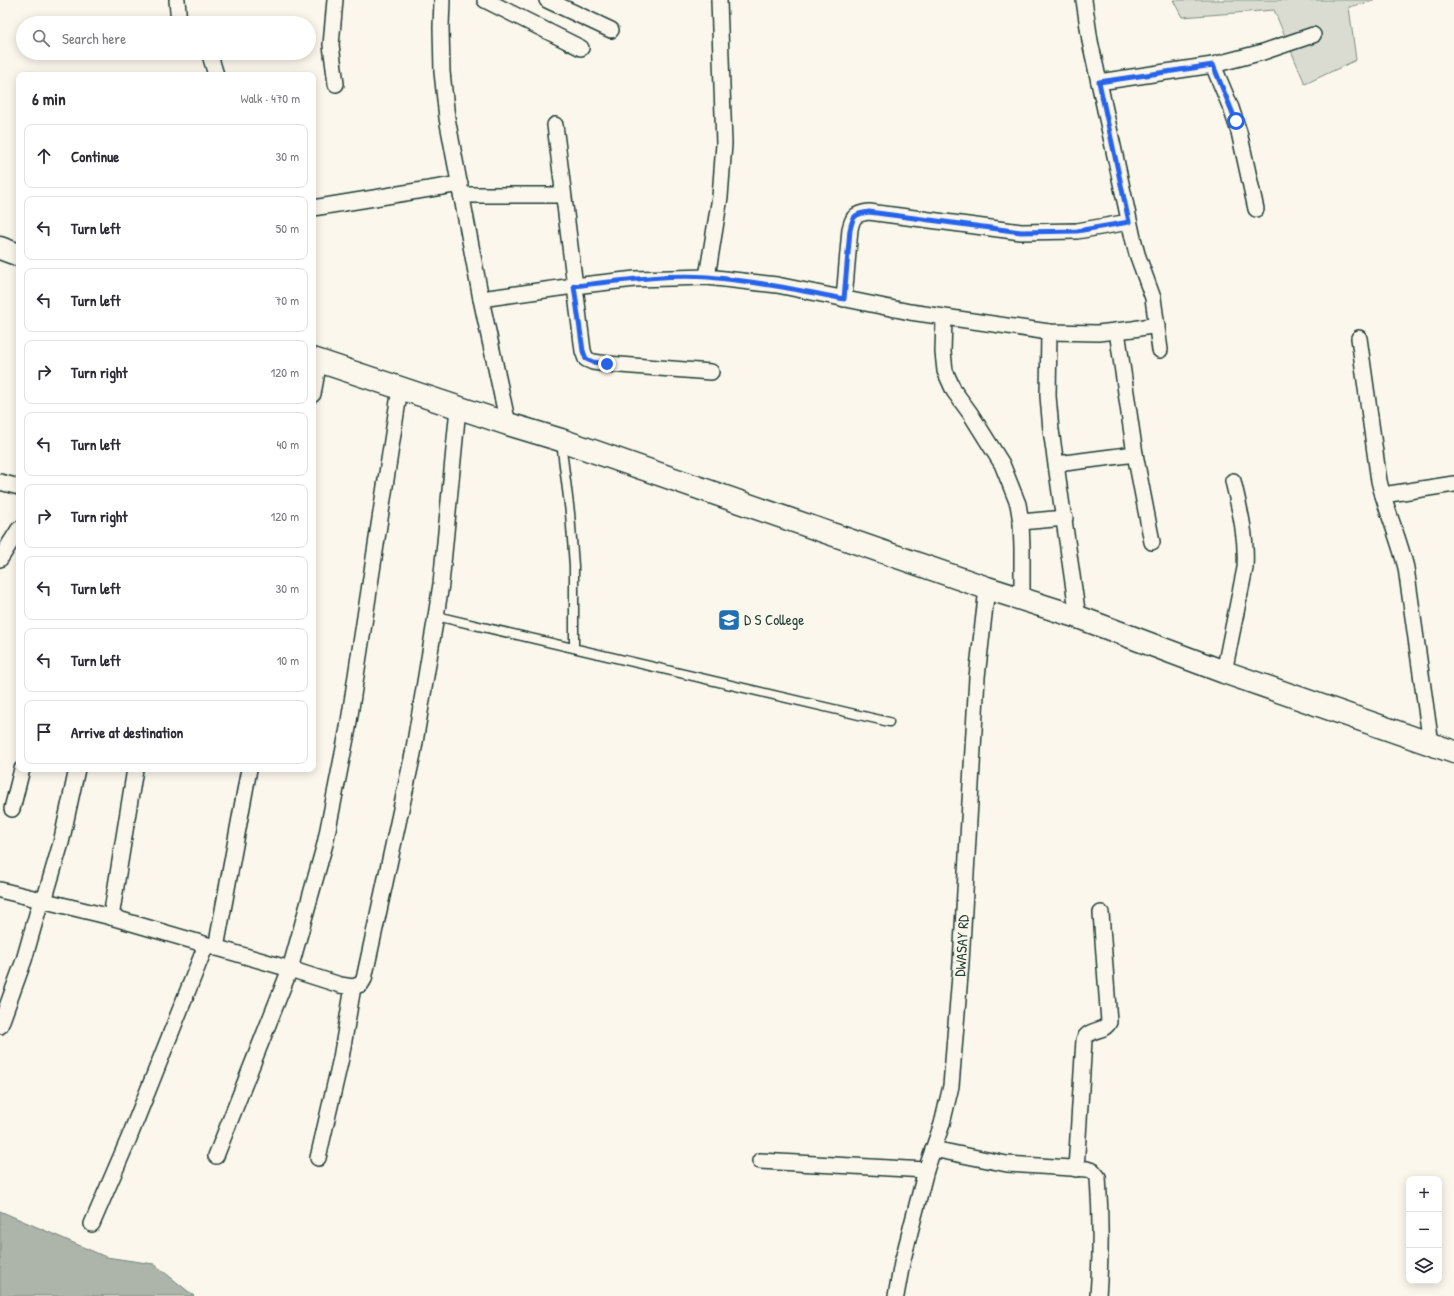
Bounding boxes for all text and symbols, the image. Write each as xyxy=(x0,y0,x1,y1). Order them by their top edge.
search box xyxy=(16,16,316,60)
icon: search xyxy=(30,27,52,49)
text: Search here xyxy=(62,28,126,49)
text: 6 min xyxy=(32,87,66,110)
text: Walk · 470 m xyxy=(240,89,300,107)
route start xyxy=(1227,112,1245,130)
icon: ahead xyxy=(33,145,55,167)
text: Continue xyxy=(71,146,119,167)
text: 30 m xyxy=(276,147,299,165)
icon: left xyxy=(33,217,55,239)
text: Turn left xyxy=(71,218,121,239)
text: 50 m xyxy=(276,219,299,237)
icon: left xyxy=(33,289,55,311)
text: Turn left xyxy=(71,290,121,311)
text: 70 m xyxy=(275,291,299,309)
route end xyxy=(598,355,616,373)
icon: right xyxy=(33,361,55,383)
text: Turn right xyxy=(71,362,127,383)
text: 120 m xyxy=(271,363,299,381)
icon: left xyxy=(33,433,55,455)
text: Turn left xyxy=(71,434,121,455)
text: 40 m xyxy=(276,435,299,453)
icon: right xyxy=(33,505,55,527)
text: Turn right xyxy=(71,506,127,527)
text: 120 m xyxy=(271,507,299,525)
icon: left xyxy=(33,577,55,599)
text: Turn left xyxy=(71,578,121,599)
text: 30 m xyxy=(276,579,299,597)
school or university icon: D S College xyxy=(716,607,742,633)
place label: D S College xyxy=(744,609,804,630)
icon: left xyxy=(33,649,55,671)
text: Turn left xyxy=(71,650,121,671)
text: 10 m xyxy=(277,651,299,669)
icon: arrive xyxy=(33,721,55,743)
text: Arrive at destination xyxy=(71,722,183,743)
street label: DWASAY RD xyxy=(949,913,974,978)
map controls xyxy=(1406,1176,1442,1284)
button: + xyxy=(1406,1176,1442,1212)
button: − xyxy=(1406,1212,1442,1248)
button: layers xyxy=(1406,1248,1442,1284)

